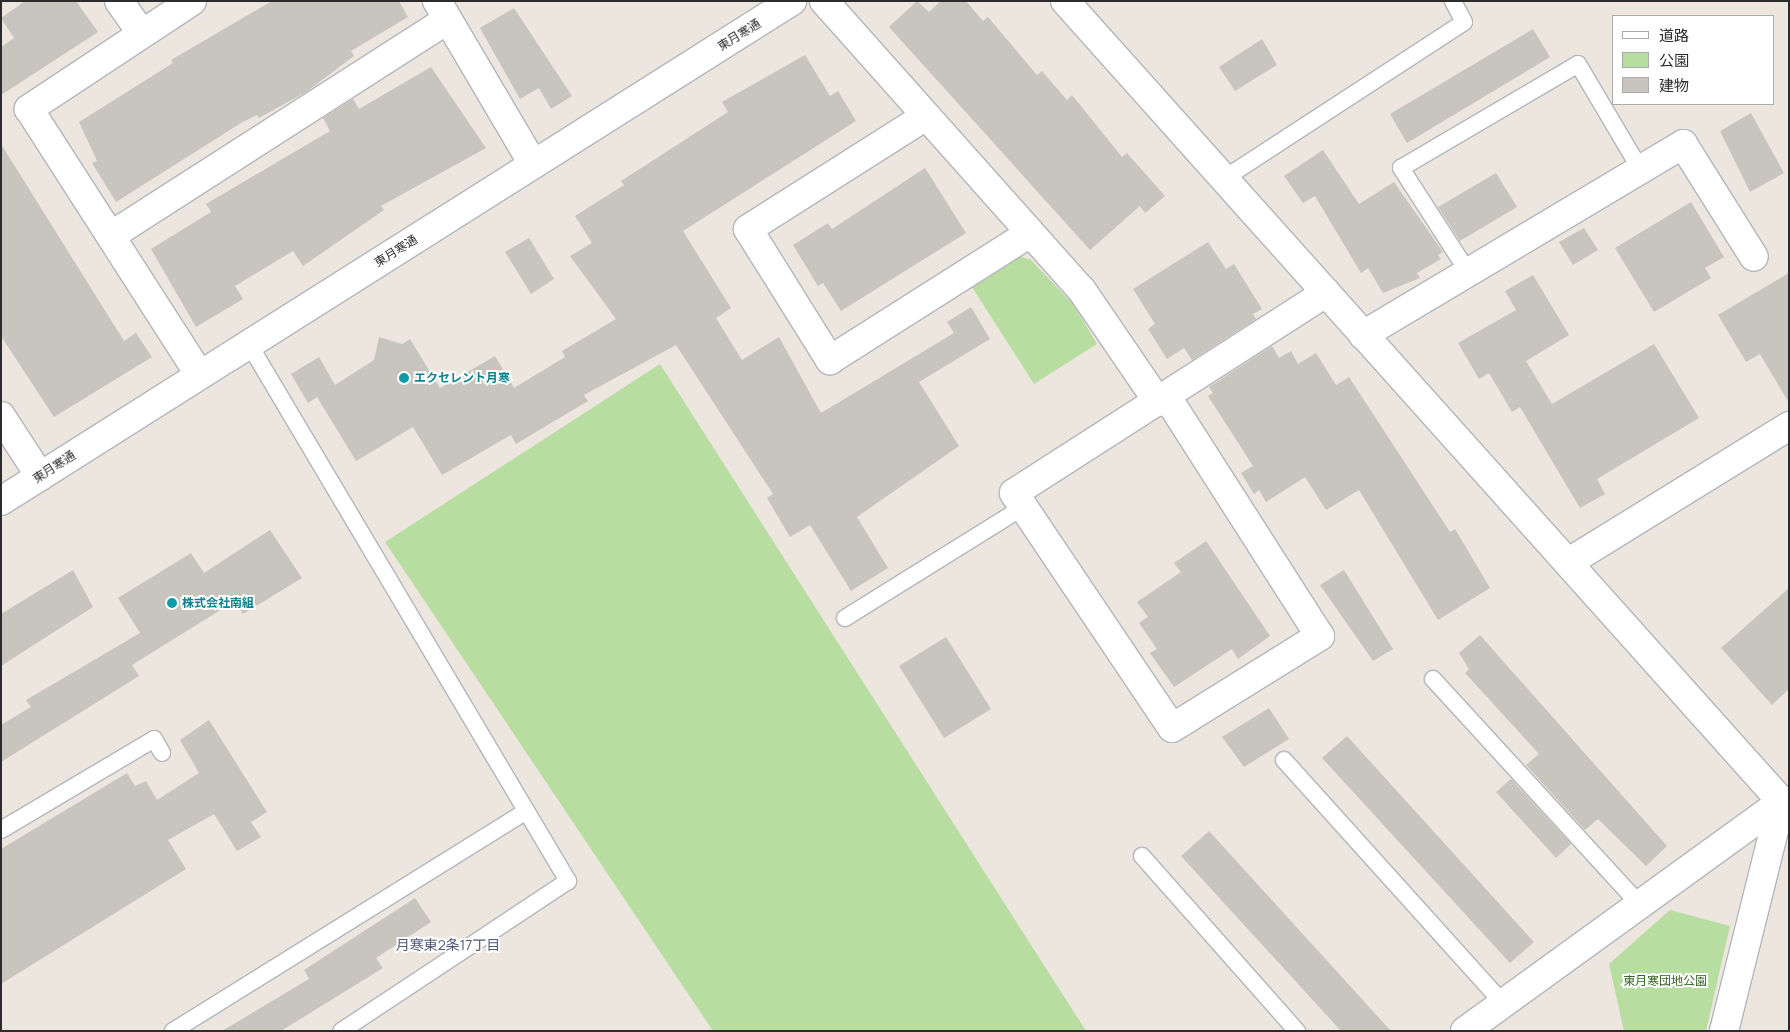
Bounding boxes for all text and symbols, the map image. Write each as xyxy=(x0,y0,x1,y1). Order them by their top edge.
legend xyxy=(1612,15,1775,105)
street label: 東月寒通 xyxy=(715,16,763,54)
text: 道路 xyxy=(1659,25,1689,46)
text: 公園 xyxy=(1659,50,1689,71)
text: 建物 xyxy=(1659,75,1689,96)
street label: 東月寒通 xyxy=(372,232,420,270)
place label: エクセレント月寒 xyxy=(414,371,510,385)
marker: エクセレント月寒 xyxy=(398,372,410,384)
street label: 東月寒通 xyxy=(30,448,78,486)
place label: 株式会社南組 xyxy=(182,596,254,610)
marker: 株式会社南組 xyxy=(166,597,178,609)
district label: 月寒東2条17丁目 xyxy=(396,937,500,953)
park label: 東月寒団地公園 xyxy=(1623,974,1707,988)

